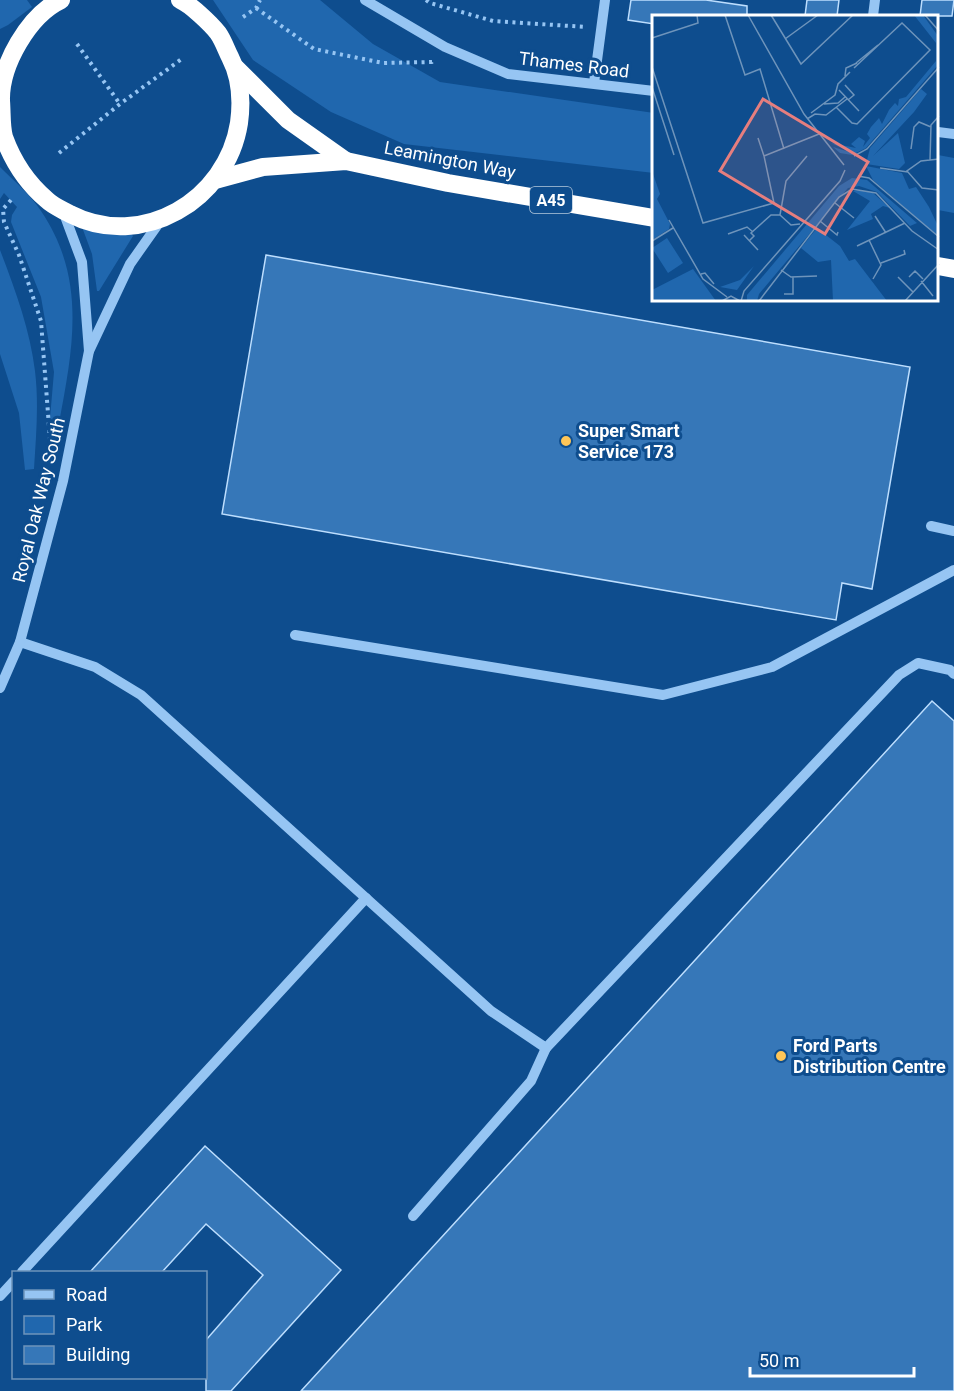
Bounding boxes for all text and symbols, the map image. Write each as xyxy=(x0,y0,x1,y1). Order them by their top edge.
inset map xyxy=(652,15,939,302)
street label: Thames Road xyxy=(518,47,630,82)
street label: Leamington Way xyxy=(383,136,518,183)
road number: A45 xyxy=(530,187,572,213)
street label: Royal Oak Way South xyxy=(8,415,69,584)
place label: Super Smart Service 173 xyxy=(578,420,680,462)
marker: Super Smart Service 173 xyxy=(559,434,573,448)
place label: Ford Parts Distribution Centre xyxy=(793,1035,946,1077)
marker: Ford Parts Distribution Centre xyxy=(774,1049,788,1063)
legend xyxy=(12,1271,207,1379)
text: Road xyxy=(66,1284,107,1305)
text: Park xyxy=(66,1314,103,1335)
scale bar xyxy=(750,1340,914,1378)
text: Building xyxy=(66,1344,130,1365)
text: 50 m xyxy=(759,1350,799,1371)

